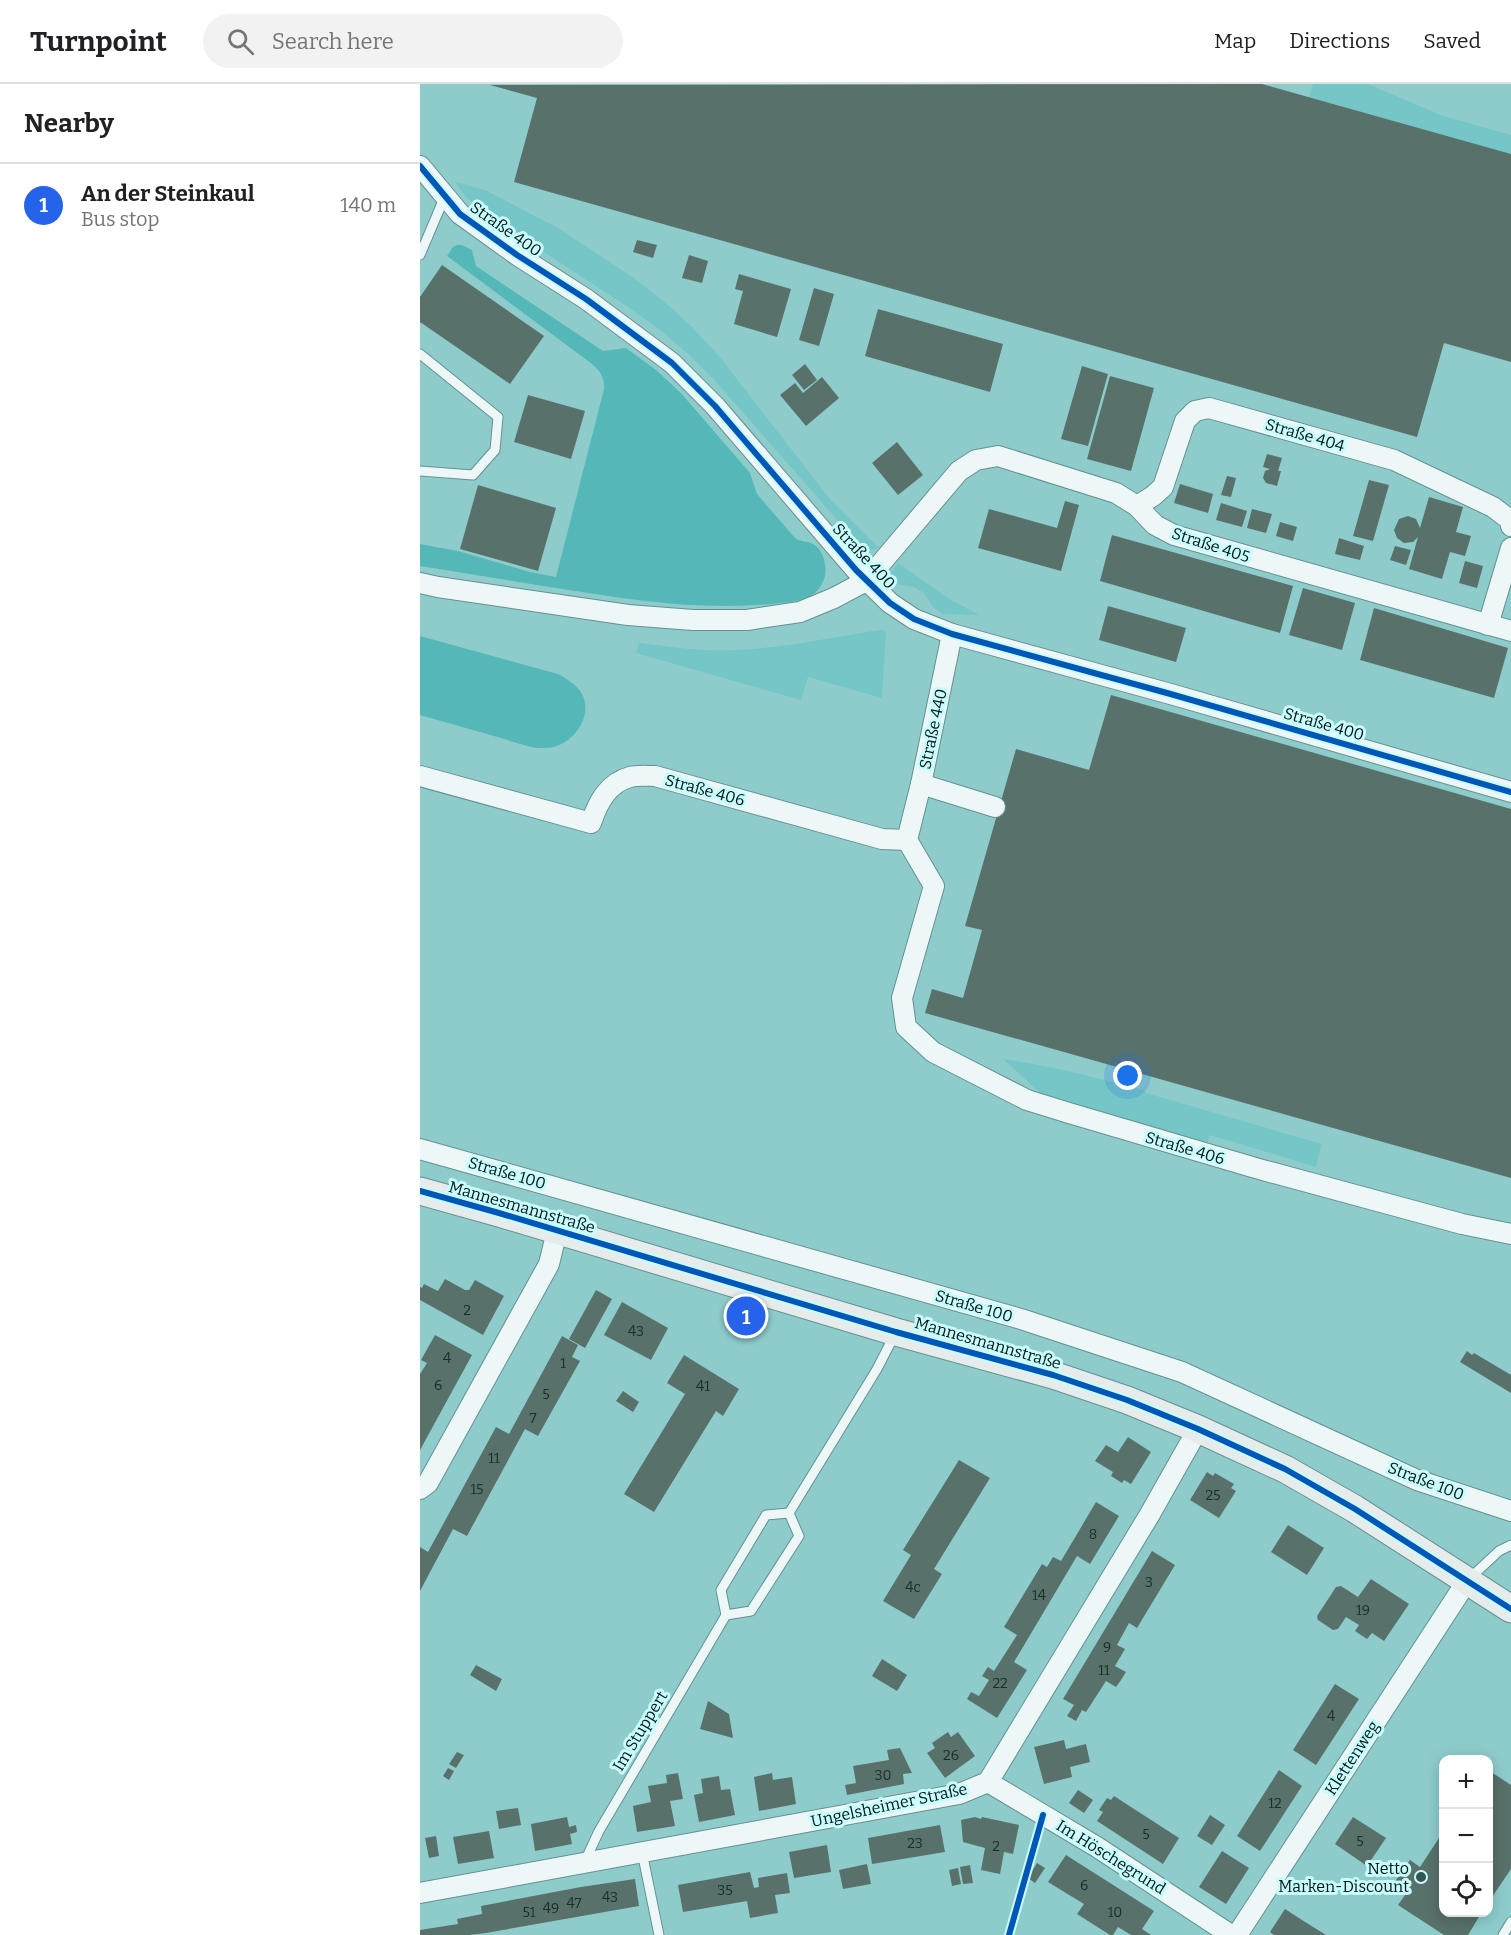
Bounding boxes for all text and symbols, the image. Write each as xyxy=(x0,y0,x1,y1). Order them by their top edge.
search box xyxy=(203,14,623,68)
text: Turnpoint xyxy=(30,25,167,58)
icon: search xyxy=(224,25,257,58)
text: Search here xyxy=(272,28,394,55)
text: Map xyxy=(1214,28,1256,54)
text: Directions xyxy=(1289,28,1390,54)
text: Saved xyxy=(1423,28,1481,54)
text: Nearby xyxy=(24,108,114,139)
text: An der Steinkaul xyxy=(81,180,255,207)
text: 1 xyxy=(39,193,48,217)
text: 140 m xyxy=(340,193,396,217)
street label: Straße 400 xyxy=(467,198,545,260)
text: Bus stop xyxy=(81,207,159,231)
street label: Straße 404 xyxy=(1263,415,1347,456)
street label: Straße 400 xyxy=(829,519,899,593)
street label: Straße 405 xyxy=(1170,523,1252,567)
street label: Straße 440 xyxy=(915,687,951,771)
street label: Straße 400 xyxy=(1282,703,1366,745)
street label: Straße 406 xyxy=(663,770,747,810)
your location xyxy=(1113,1061,1142,1090)
street label: Straße 406 xyxy=(1143,1128,1227,1168)
street label: Straße 100 xyxy=(466,1153,548,1193)
street label: Mannesmannstraße xyxy=(447,1177,597,1237)
street label: Straße 100 xyxy=(933,1286,1015,1326)
pin: 1 xyxy=(726,1294,766,1338)
house number: 2 xyxy=(463,1302,471,1319)
street label: Mannesmannstraße xyxy=(913,1313,1063,1373)
house number: 43 xyxy=(628,1323,644,1340)
house number: 4 xyxy=(443,1350,451,1367)
house number: 1 xyxy=(560,1355,566,1372)
house number: 6 xyxy=(434,1377,442,1394)
house number: 41 xyxy=(696,1378,710,1395)
house number: 5 xyxy=(542,1386,550,1403)
house number: 7 xyxy=(529,1410,537,1427)
house number: 11 xyxy=(488,1450,500,1467)
street label: Straße 100 xyxy=(1385,1458,1467,1504)
house number: 15 xyxy=(470,1481,484,1498)
house number: 25 xyxy=(1205,1487,1221,1504)
house number: 8 xyxy=(1089,1526,1097,1543)
house number: 3 xyxy=(1145,1574,1153,1591)
house number: 4c xyxy=(905,1579,921,1596)
house number: 14 xyxy=(1032,1587,1046,1604)
house number: 19 xyxy=(1356,1602,1370,1619)
house number: 9 xyxy=(1103,1639,1111,1656)
house number: 11 xyxy=(1098,1662,1110,1679)
house number: 22 xyxy=(992,1675,1008,1692)
street label: Im Stuppert xyxy=(609,1687,671,1774)
house number: 4 xyxy=(1327,1708,1335,1725)
street label: Klettenweg xyxy=(1321,1717,1383,1799)
house number: 26 xyxy=(943,1747,959,1764)
map controls xyxy=(1439,1755,1493,1917)
button: + xyxy=(1439,1755,1493,1809)
house number: 30 xyxy=(875,1767,891,1784)
street label: Ungelsheimer Straße xyxy=(809,1779,969,1831)
house number: 12 xyxy=(1268,1795,1282,1812)
button: − xyxy=(1439,1809,1493,1863)
street label: Im Höschegrund xyxy=(1053,1816,1170,1899)
house number: 5 xyxy=(1142,1826,1150,1843)
house number: 5 xyxy=(1356,1833,1364,1850)
house number: 23 xyxy=(907,1835,923,1852)
house number: 2 xyxy=(992,1838,1000,1855)
place label: Netto Marken-Discount xyxy=(1278,1859,1409,1896)
button: locate xyxy=(1439,1863,1493,1917)
marker: Netto Marken-Discount xyxy=(1414,1870,1428,1884)
house number: 6 xyxy=(1080,1877,1088,1894)
house number: 35 xyxy=(717,1882,733,1899)
house number: 43 xyxy=(602,1889,618,1906)
house number: 47 xyxy=(566,1895,582,1912)
house number: 49 xyxy=(543,1900,559,1917)
house number: 51 xyxy=(523,1904,536,1921)
house number: 10 xyxy=(1108,1904,1122,1921)

